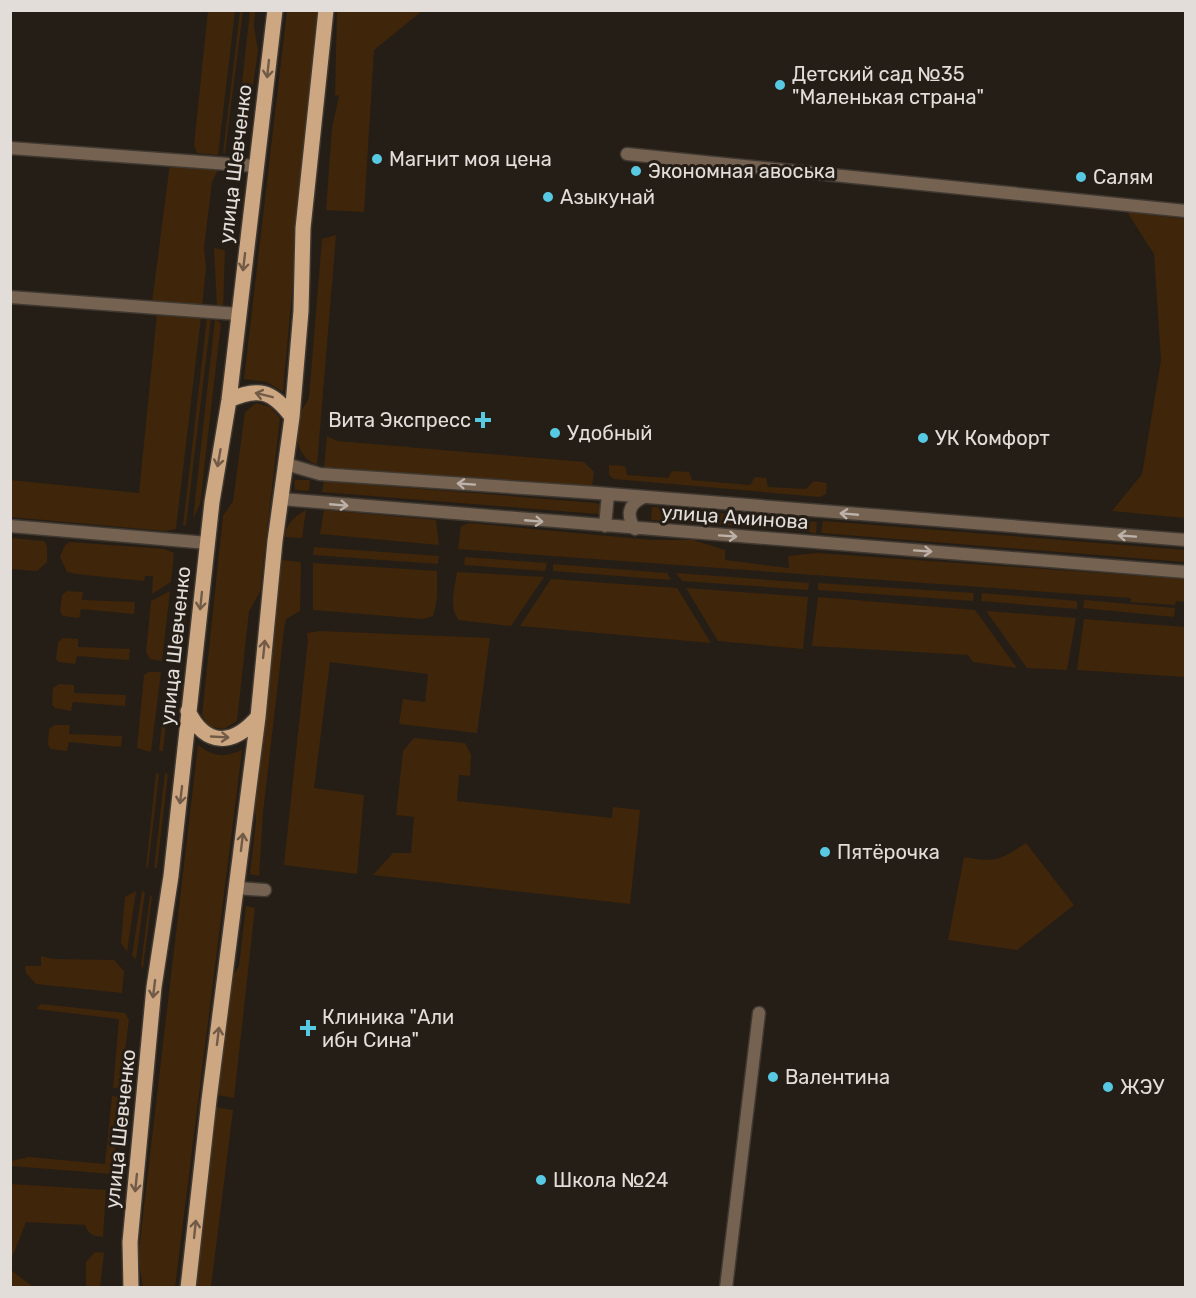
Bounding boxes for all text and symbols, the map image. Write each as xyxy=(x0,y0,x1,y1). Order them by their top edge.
one-way arrow xyxy=(262,58,273,78)
place label: Детский сад №35 "Маленькая страна" xyxy=(792,62,984,109)
marker: Детский сад №35 "Маленькая страна" xyxy=(773,78,787,92)
street label: улица Шевченко xyxy=(213,83,257,245)
place label: Магнит моя цена xyxy=(389,147,552,171)
marker: Магнит моя цена xyxy=(370,152,384,166)
place label: Экономная авоська xyxy=(648,159,835,183)
marker: Экономная авоська xyxy=(629,164,643,178)
place label: Салям xyxy=(1093,165,1154,189)
marker: Салям xyxy=(1074,170,1088,184)
place label: Азыкунай xyxy=(560,185,655,209)
marker: Азыкунай xyxy=(541,190,555,204)
one-way arrow xyxy=(239,252,250,272)
one-way arrow xyxy=(255,388,274,400)
place label: Вита Экспресс xyxy=(328,408,471,432)
marker: Вита Экспресс xyxy=(476,413,490,427)
place label: Удобный xyxy=(567,421,652,445)
marker: Удобный xyxy=(548,426,562,440)
place label: УК Комфорт xyxy=(935,426,1050,450)
marker: УК Комфорт xyxy=(916,431,930,445)
one-way arrow xyxy=(213,448,224,467)
one-way arrow xyxy=(457,479,477,490)
one-way arrow xyxy=(329,500,349,511)
street label: улица Аминова xyxy=(661,500,809,534)
one-way arrow xyxy=(840,508,859,519)
one-way arrow xyxy=(523,516,543,527)
one-way arrow xyxy=(1118,530,1138,541)
one-way arrow xyxy=(718,531,738,542)
one-way arrow xyxy=(912,546,932,557)
street label: улица Шевченко xyxy=(155,565,195,727)
one-way arrow xyxy=(195,591,206,611)
one-way arrow xyxy=(259,639,270,659)
one-way arrow xyxy=(210,732,230,743)
one-way arrow xyxy=(175,785,186,805)
one-way arrow xyxy=(237,833,248,853)
place label: Пятёрочка xyxy=(837,840,940,864)
marker: Пятёрочка xyxy=(818,845,832,859)
one-way arrow xyxy=(149,978,160,998)
place label: Клиника "Али ибн Сина" xyxy=(322,1005,454,1052)
marker: Клиника "Али ибн Сина" xyxy=(299,1019,317,1037)
one-way arrow xyxy=(212,1026,223,1046)
street label: улица Шевченко xyxy=(100,1048,140,1210)
place label: Валентина xyxy=(785,1065,890,1089)
marker: Валентина xyxy=(766,1070,780,1084)
place label: ЖЭУ xyxy=(1120,1075,1164,1099)
marker: ЖЭУ xyxy=(1101,1080,1115,1094)
place label: Школа №24 xyxy=(553,1168,668,1192)
one-way arrow xyxy=(130,1172,141,1192)
marker: Школа №24 xyxy=(534,1173,548,1187)
one-way arrow xyxy=(190,1220,201,1240)

